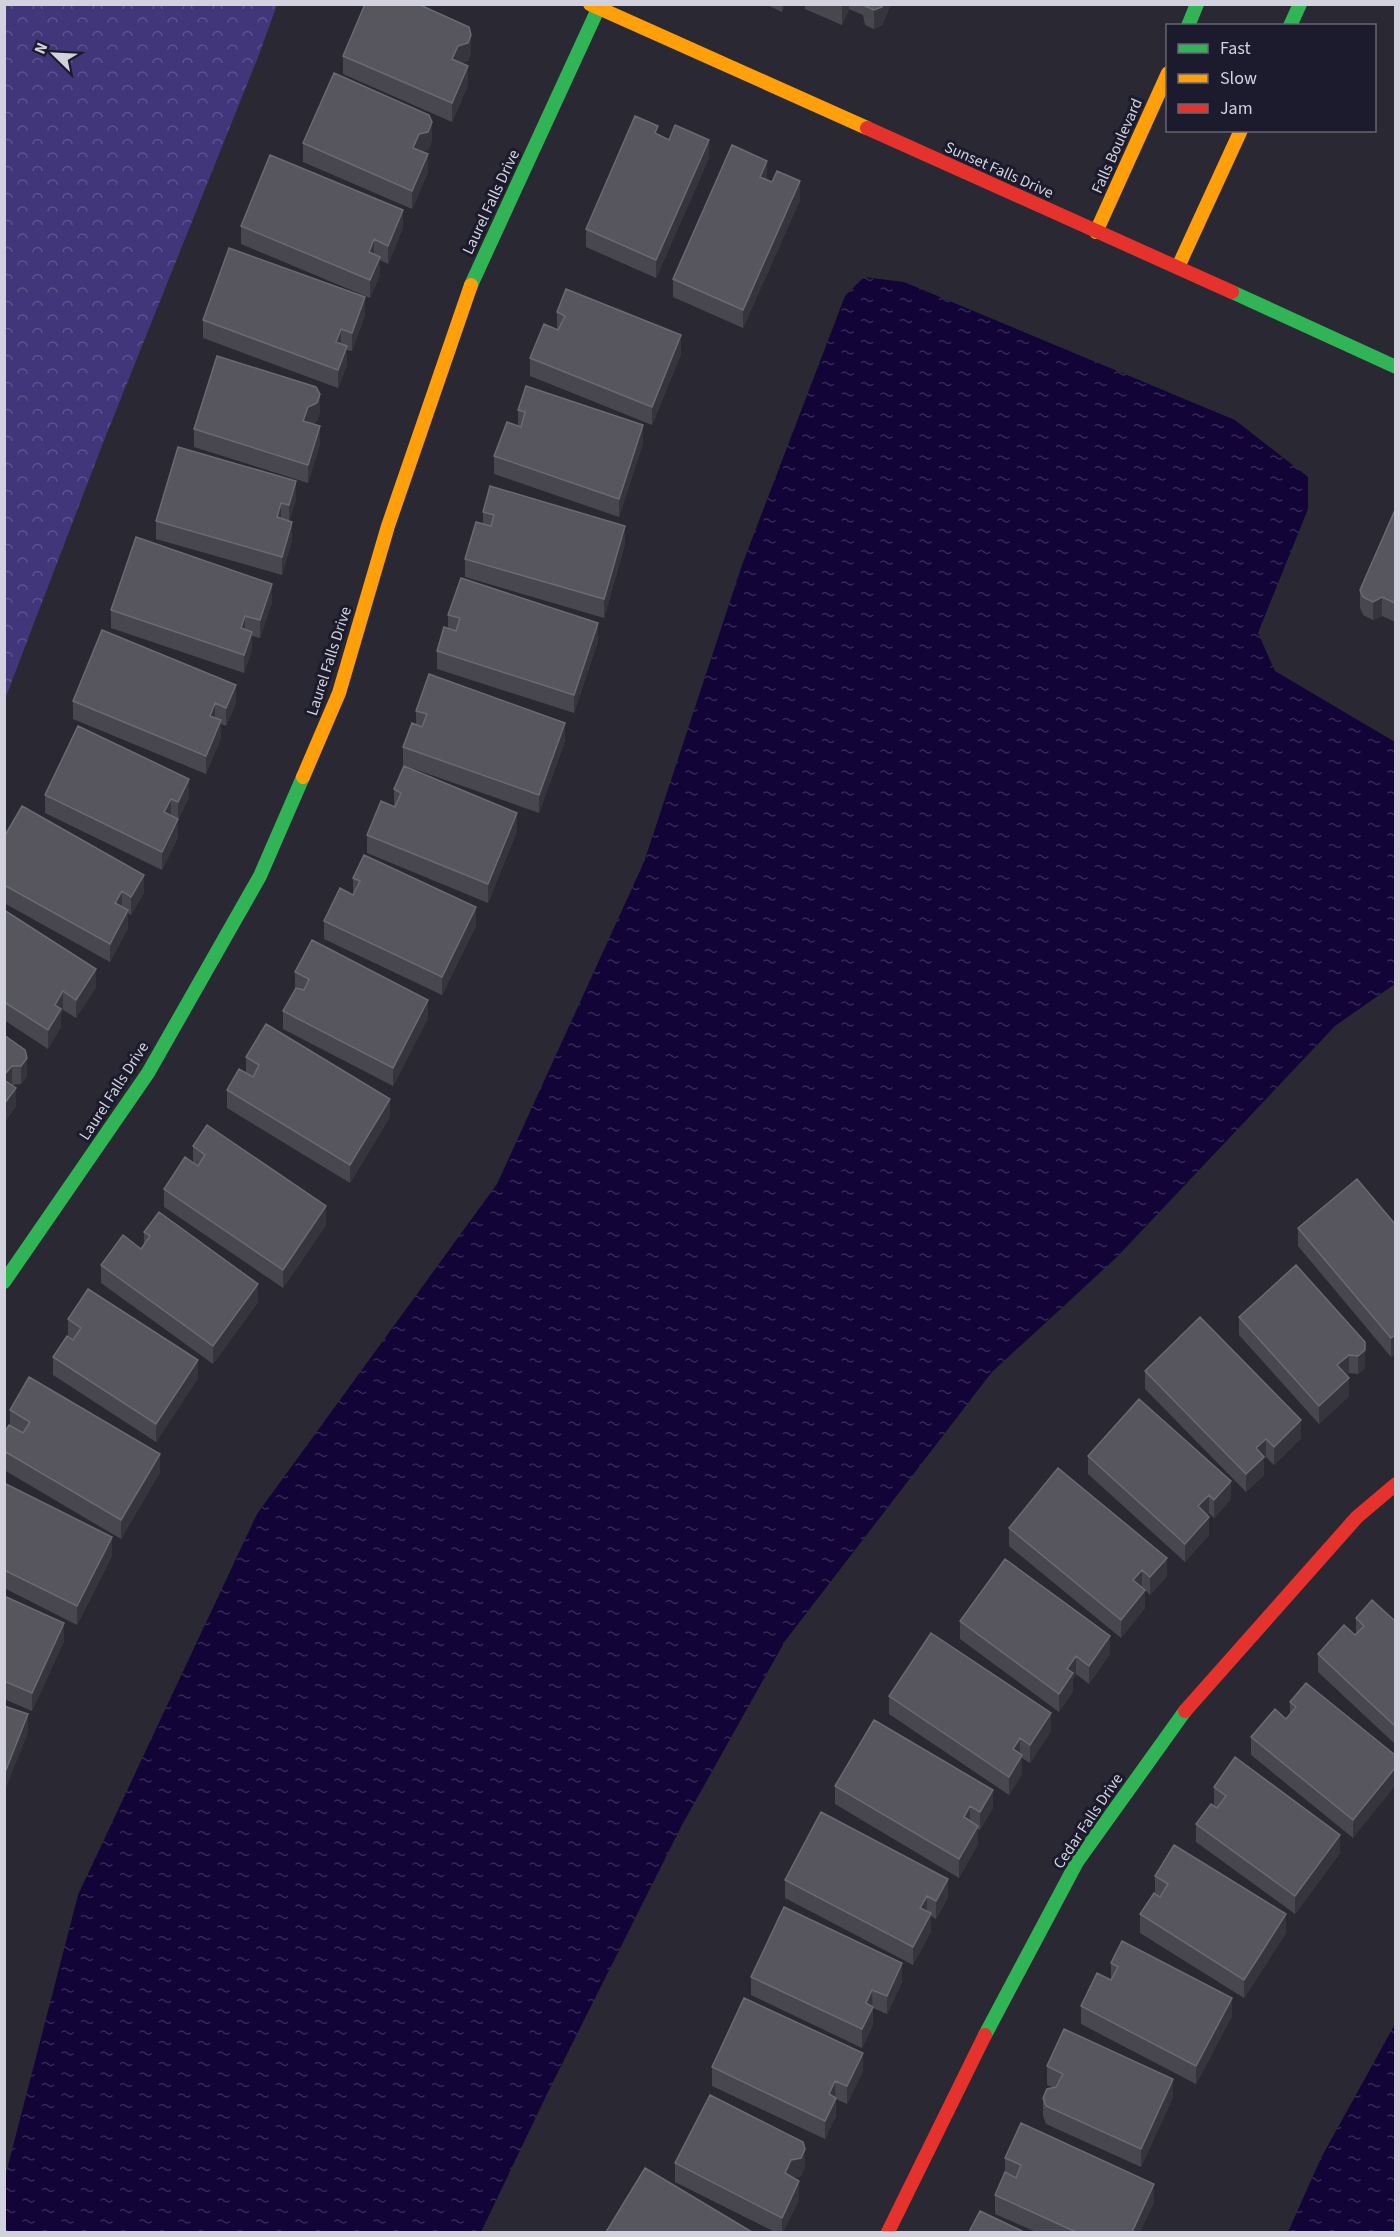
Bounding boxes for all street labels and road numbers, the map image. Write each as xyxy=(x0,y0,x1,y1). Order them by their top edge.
street label: Falls Boulevard xyxy=(1086,95,1148,197)
street label: Sunset Falls Drive xyxy=(941,136,1057,204)
street label: Laurel Falls Drive xyxy=(457,146,525,258)
street label: Laurel Falls Drive xyxy=(301,604,357,718)
street label: Laurel Falls Drive xyxy=(74,1037,154,1145)
street label: Cedar Falls Drive xyxy=(1048,1769,1128,1873)

